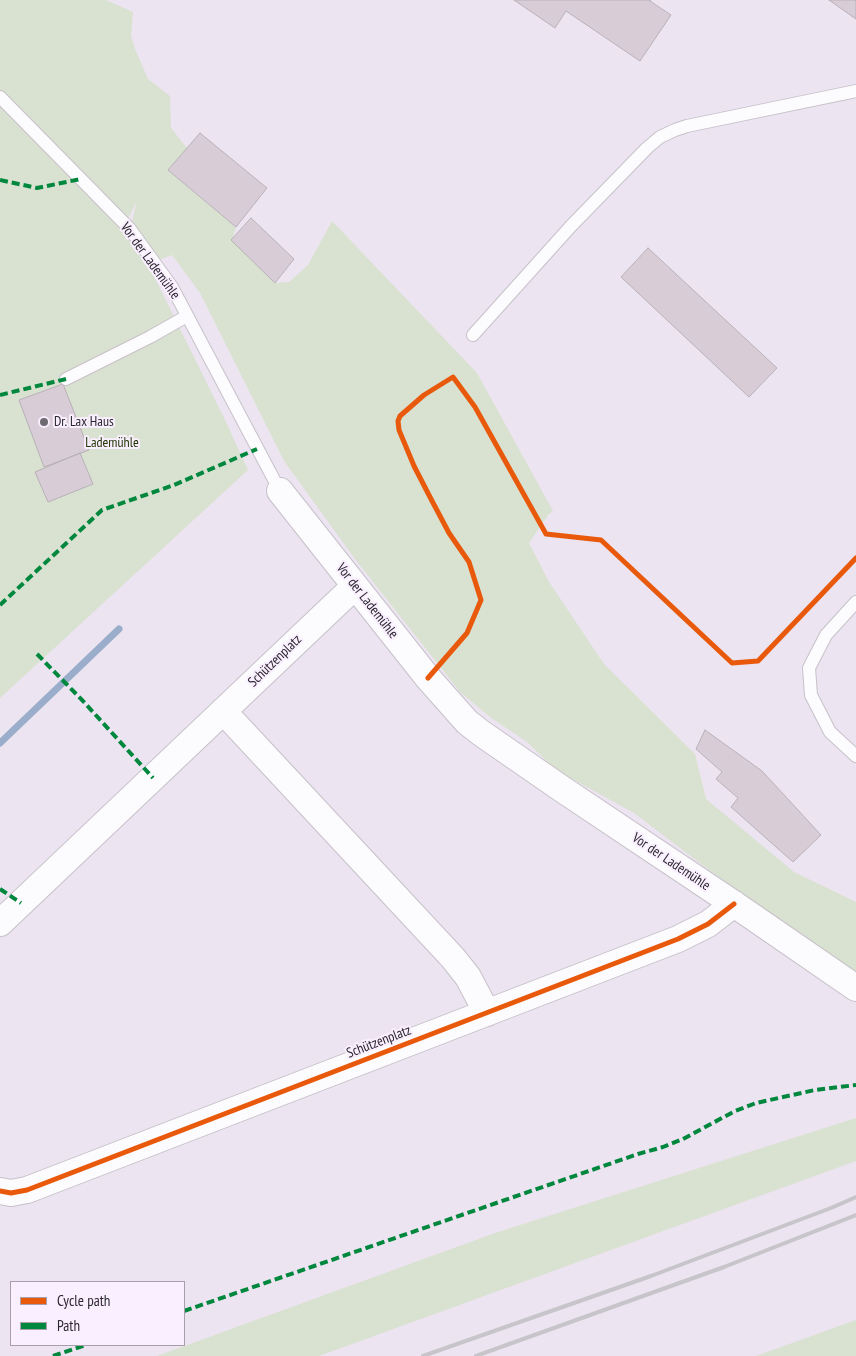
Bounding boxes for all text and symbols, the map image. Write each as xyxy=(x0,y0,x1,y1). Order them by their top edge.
street label: Vor der Lademühle xyxy=(117,219,183,303)
place label: Dr. Lax Haus xyxy=(54,414,114,430)
marker: Dr. Lax Haus xyxy=(38,416,50,428)
park label: Lademühle xyxy=(85,435,139,451)
street label: Vor der Lademühle xyxy=(332,560,402,642)
street label: Schützenplatz xyxy=(245,631,305,691)
street label: Vor der Lademühle xyxy=(629,830,713,894)
street label: Schützenplatz xyxy=(344,1022,414,1062)
legend xyxy=(10,1281,185,1346)
text: Cycle path xyxy=(57,1291,110,1310)
text: Path xyxy=(57,1316,80,1335)

